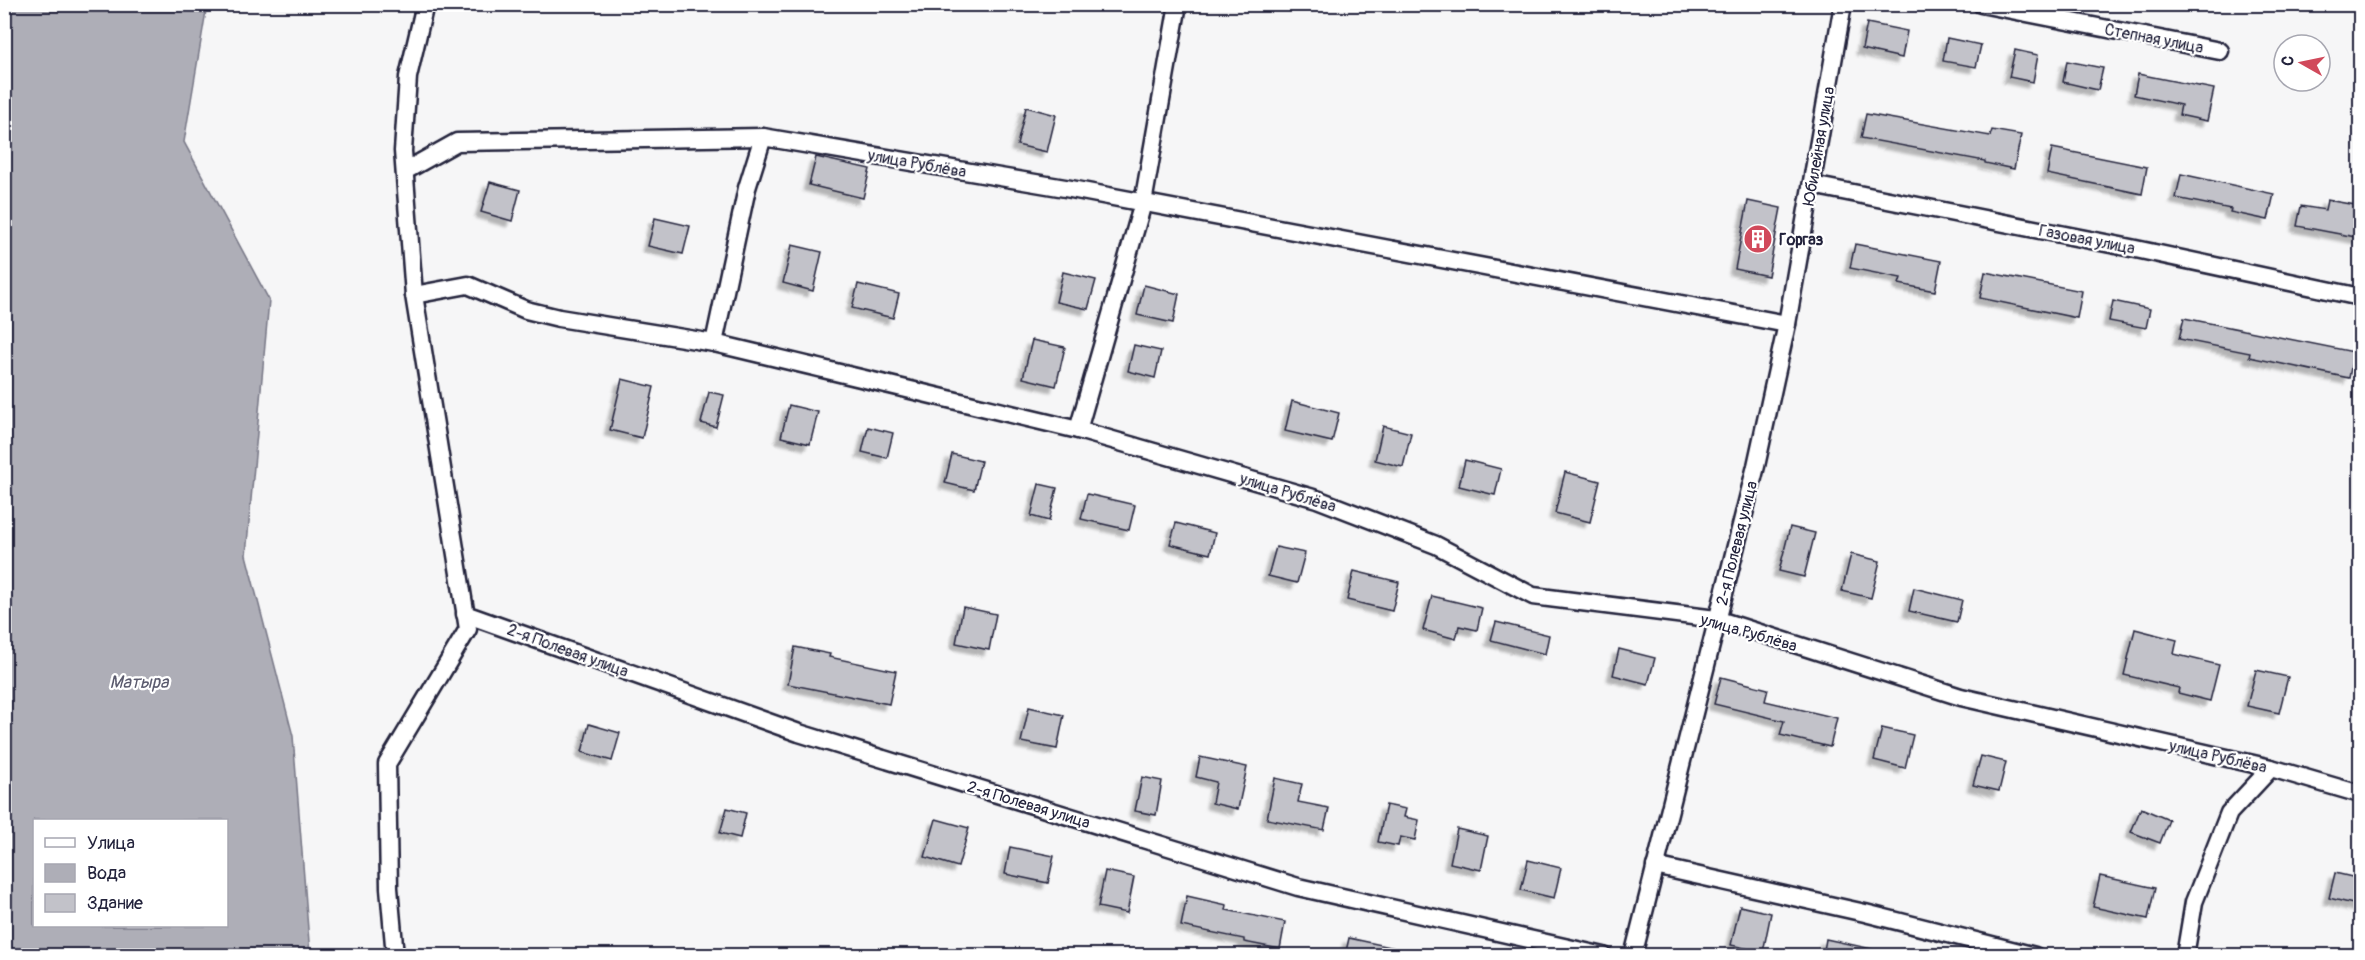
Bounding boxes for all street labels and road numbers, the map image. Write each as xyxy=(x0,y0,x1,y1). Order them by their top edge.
street label: Степная улица xyxy=(2103,20,2205,58)
street label: Юбилейная улица xyxy=(1799,85,1839,207)
street label: улица Рублёва xyxy=(865,145,968,182)
street label: Газовая улица xyxy=(2037,221,2137,259)
street label: улица Рублёва xyxy=(1236,469,1338,517)
street label: 2-я Полевая улица xyxy=(1712,479,1762,607)
street label: улица Рублёва xyxy=(1697,609,1799,656)
street label: 2-я Полевая улица xyxy=(504,620,631,682)
street label: улица Рублёва xyxy=(2166,736,2269,778)
street label: 2-я Полевая улица xyxy=(965,777,1093,833)

